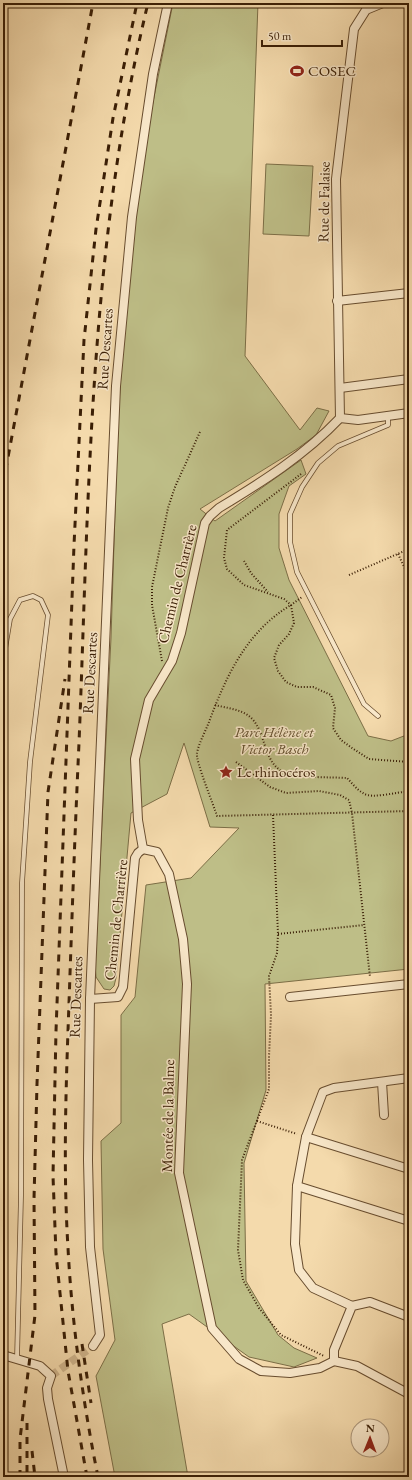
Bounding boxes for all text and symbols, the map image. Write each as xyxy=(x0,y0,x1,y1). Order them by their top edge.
scale bar xyxy=(262,22,342,48)
text: 50 m xyxy=(268,28,292,44)
place label: COSEC xyxy=(308,61,356,80)
sports icon: COSEC xyxy=(289,63,305,79)
street label: Rue de Falaise xyxy=(313,161,334,243)
street label: Rue Descartes xyxy=(92,307,117,390)
street label: Chemin de Charrière xyxy=(153,522,200,645)
street label: Rue Descartes xyxy=(78,632,101,714)
park label: Parc Hélène et Victor Basch xyxy=(234,722,314,758)
place label: Le rhinocéros xyxy=(237,762,315,781)
place icon: Le rhinocéros xyxy=(218,764,234,780)
street label: Chemin de Charrière xyxy=(100,858,131,981)
street label: Rue Descartes xyxy=(65,956,86,1038)
street label: Montée de la Balme xyxy=(157,1059,178,1173)
north arrow xyxy=(350,1418,390,1458)
text: N xyxy=(366,1421,375,1435)

